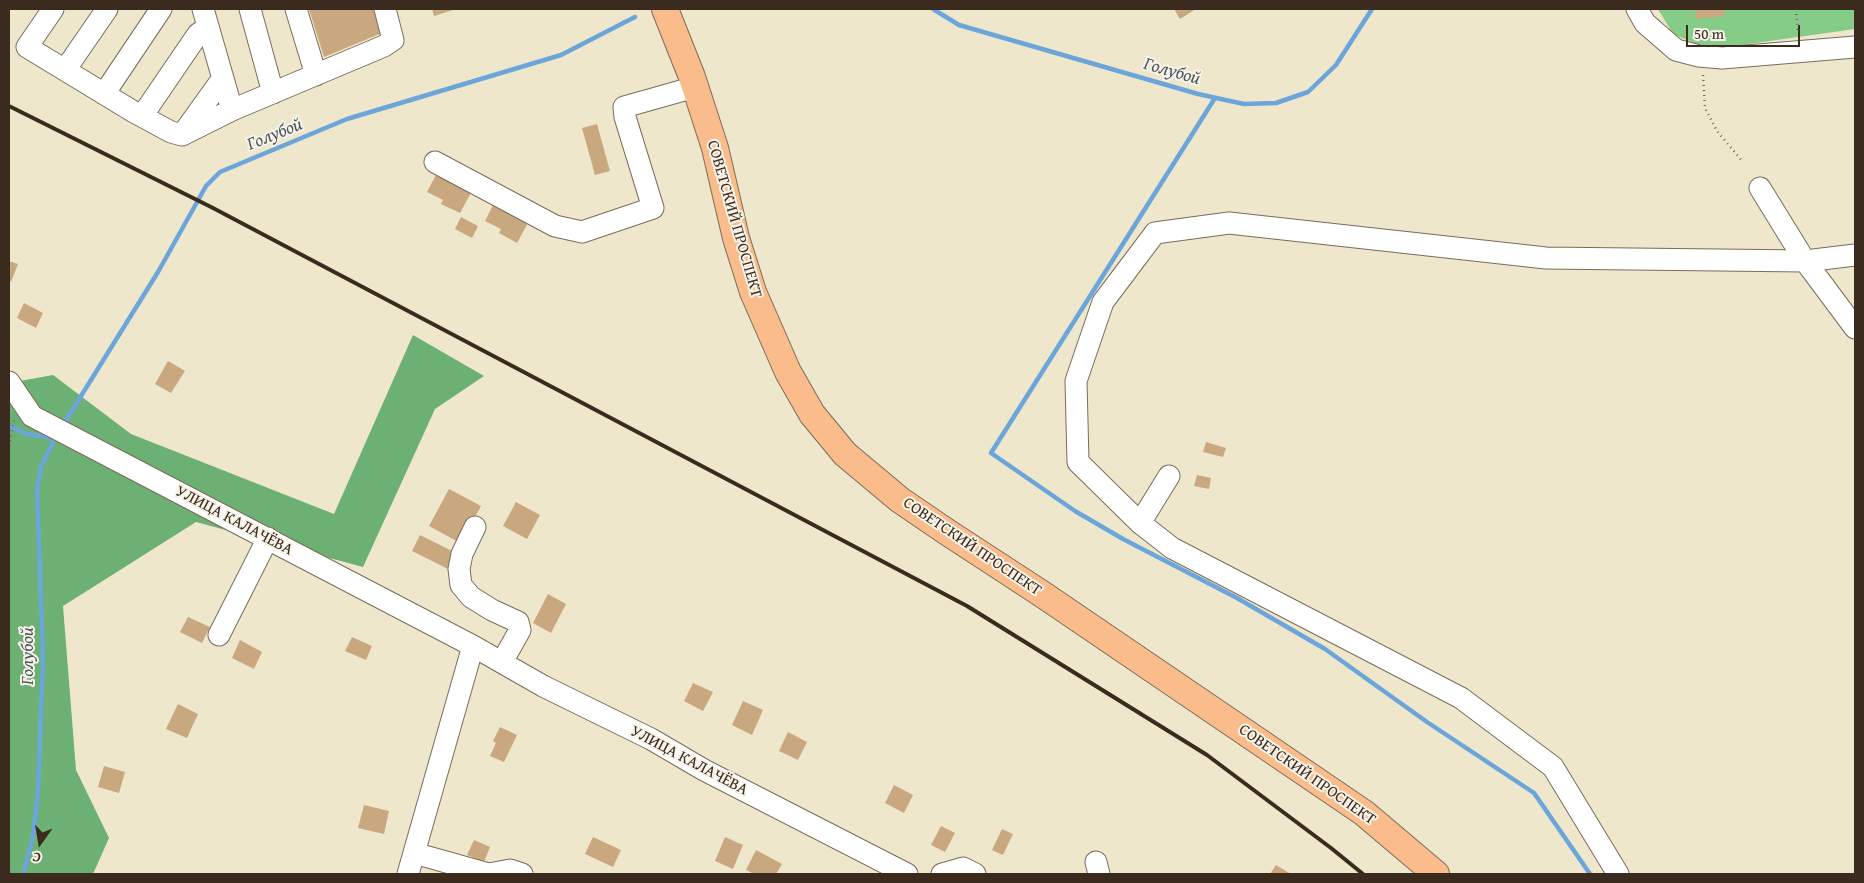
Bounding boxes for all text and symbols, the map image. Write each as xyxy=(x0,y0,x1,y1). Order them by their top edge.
scale bar xyxy=(1689,15,1803,47)
text: 50 m xyxy=(1694,23,1724,44)
water label: Голубой xyxy=(1141,54,1203,90)
water label: Голубой xyxy=(244,114,306,156)
street label: СОВЕТСКИЙ ПРОСПЕКТ xyxy=(702,138,766,300)
street label: УЛИЦА КАЛАЧЁВА xyxy=(172,482,296,560)
street label: СОВЕТСКИЙ ПРОСПЕКТ xyxy=(899,494,1045,600)
water label: Голубой xyxy=(17,627,39,685)
street label: СОВЕТСКИЙ ПРОСПЕКТ xyxy=(1235,720,1379,830)
street label: УЛИЦА КАЛАЧЁВА xyxy=(627,722,751,800)
north arrow xyxy=(15,818,65,868)
text: С xyxy=(31,847,43,868)

